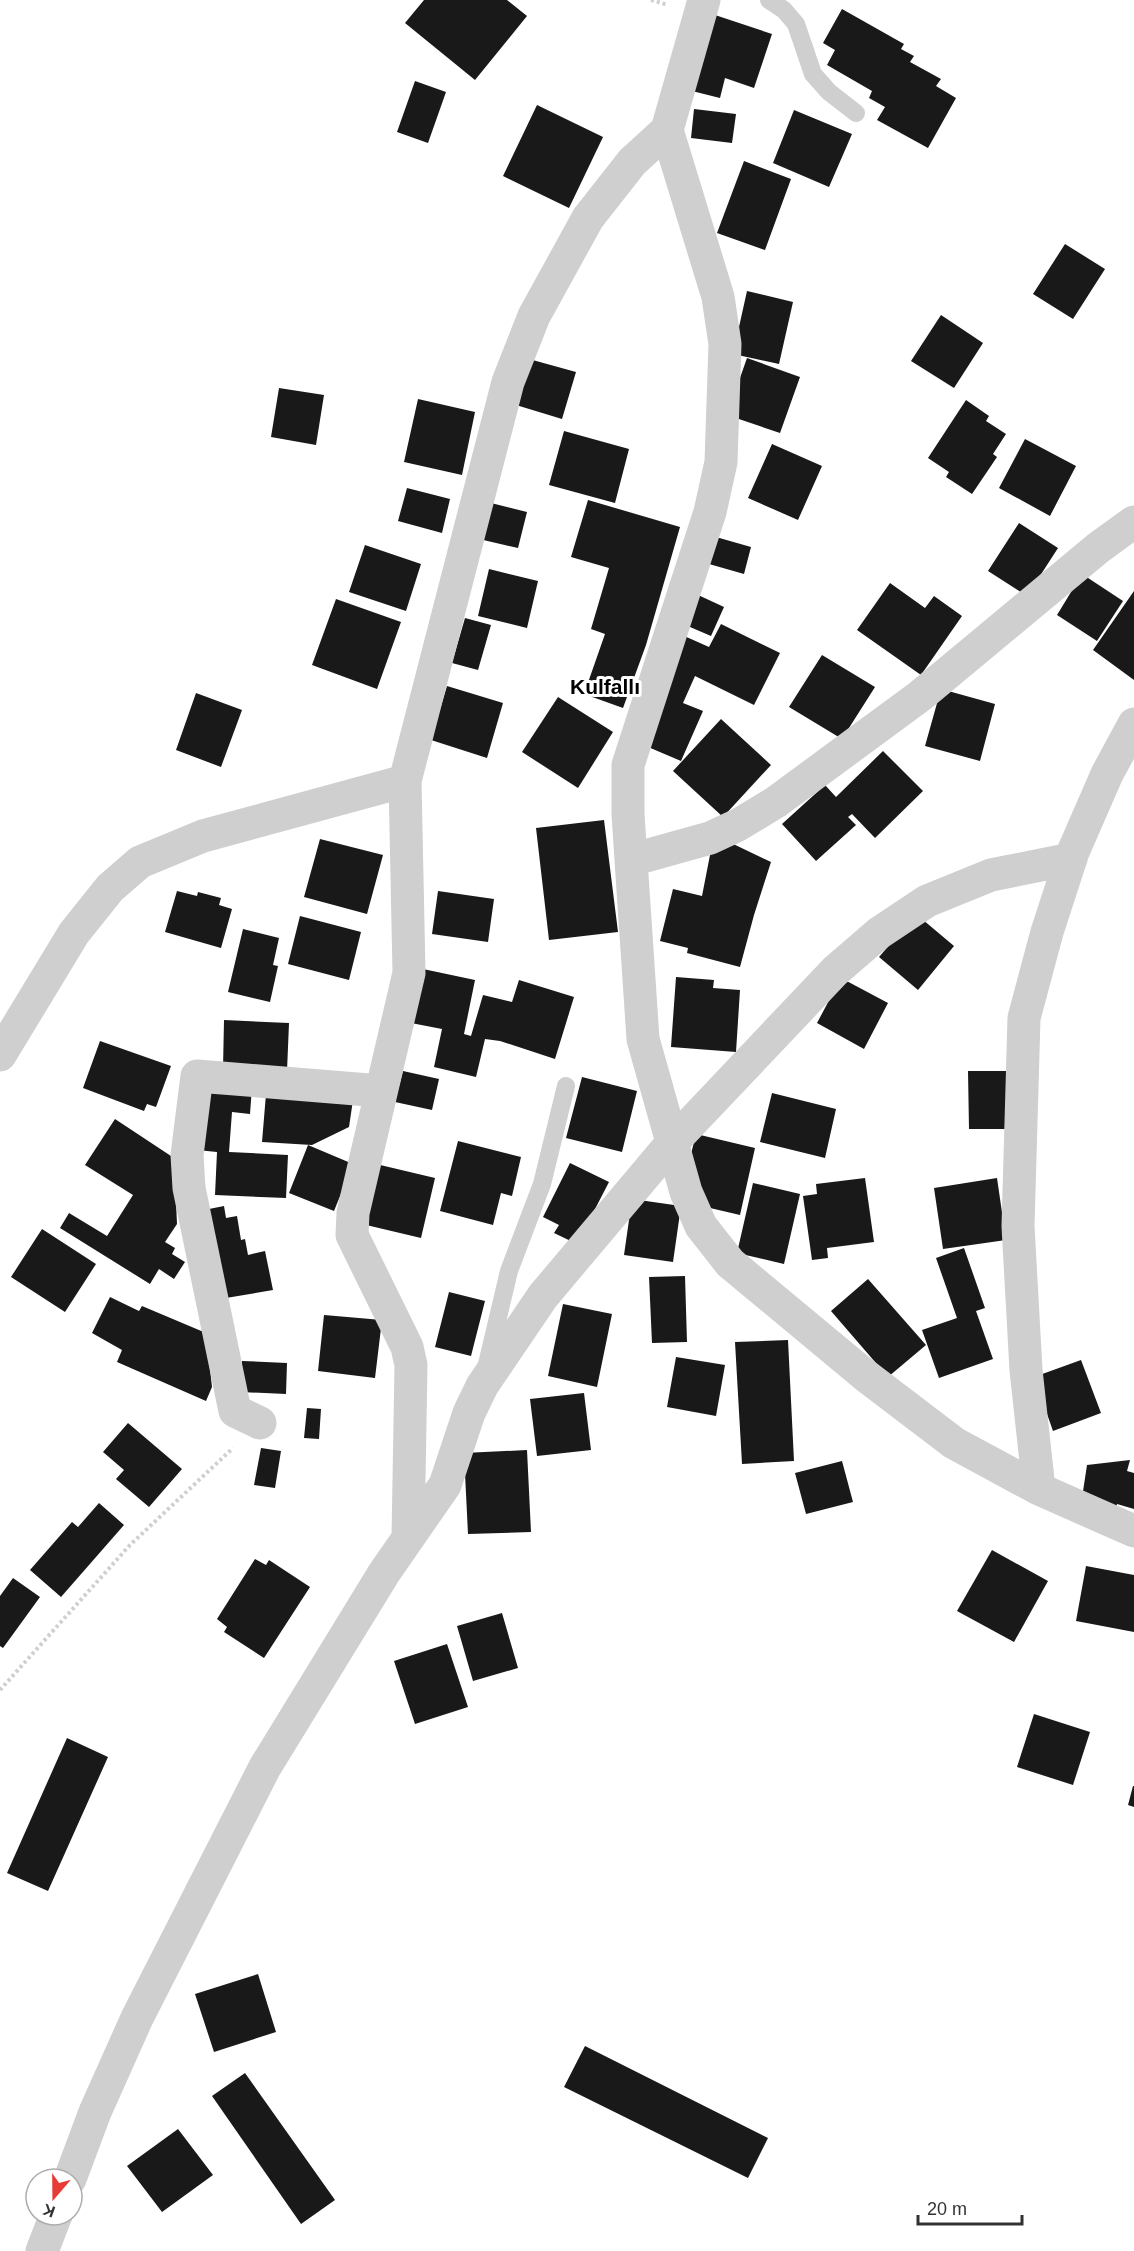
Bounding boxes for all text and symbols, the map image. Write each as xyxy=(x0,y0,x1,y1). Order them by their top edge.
district label: Kulfallı xyxy=(570,675,640,698)
north arrow xyxy=(24,2167,84,2227)
scale bar xyxy=(918,2188,1022,2226)
text: 20 m xyxy=(927,2199,967,2219)
text: K xyxy=(40,2201,57,2221)

